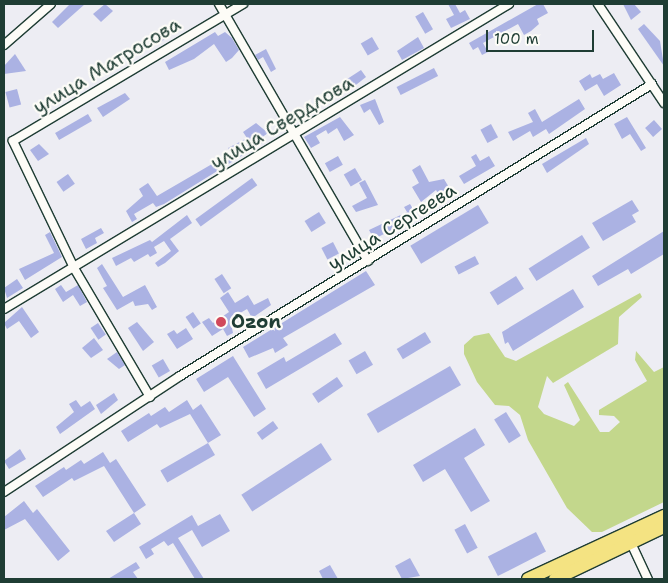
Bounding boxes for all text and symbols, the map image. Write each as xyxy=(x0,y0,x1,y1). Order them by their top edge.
street label: улица Матросова xyxy=(29,13,185,119)
scale bar xyxy=(488,20,596,52)
text: 100 m xyxy=(494,29,539,49)
street label: улица Свердлова xyxy=(207,71,357,175)
street label: улица Сергеева xyxy=(324,178,460,276)
place label: Ozon xyxy=(231,311,281,333)
marker: Ozon xyxy=(215,316,227,328)

